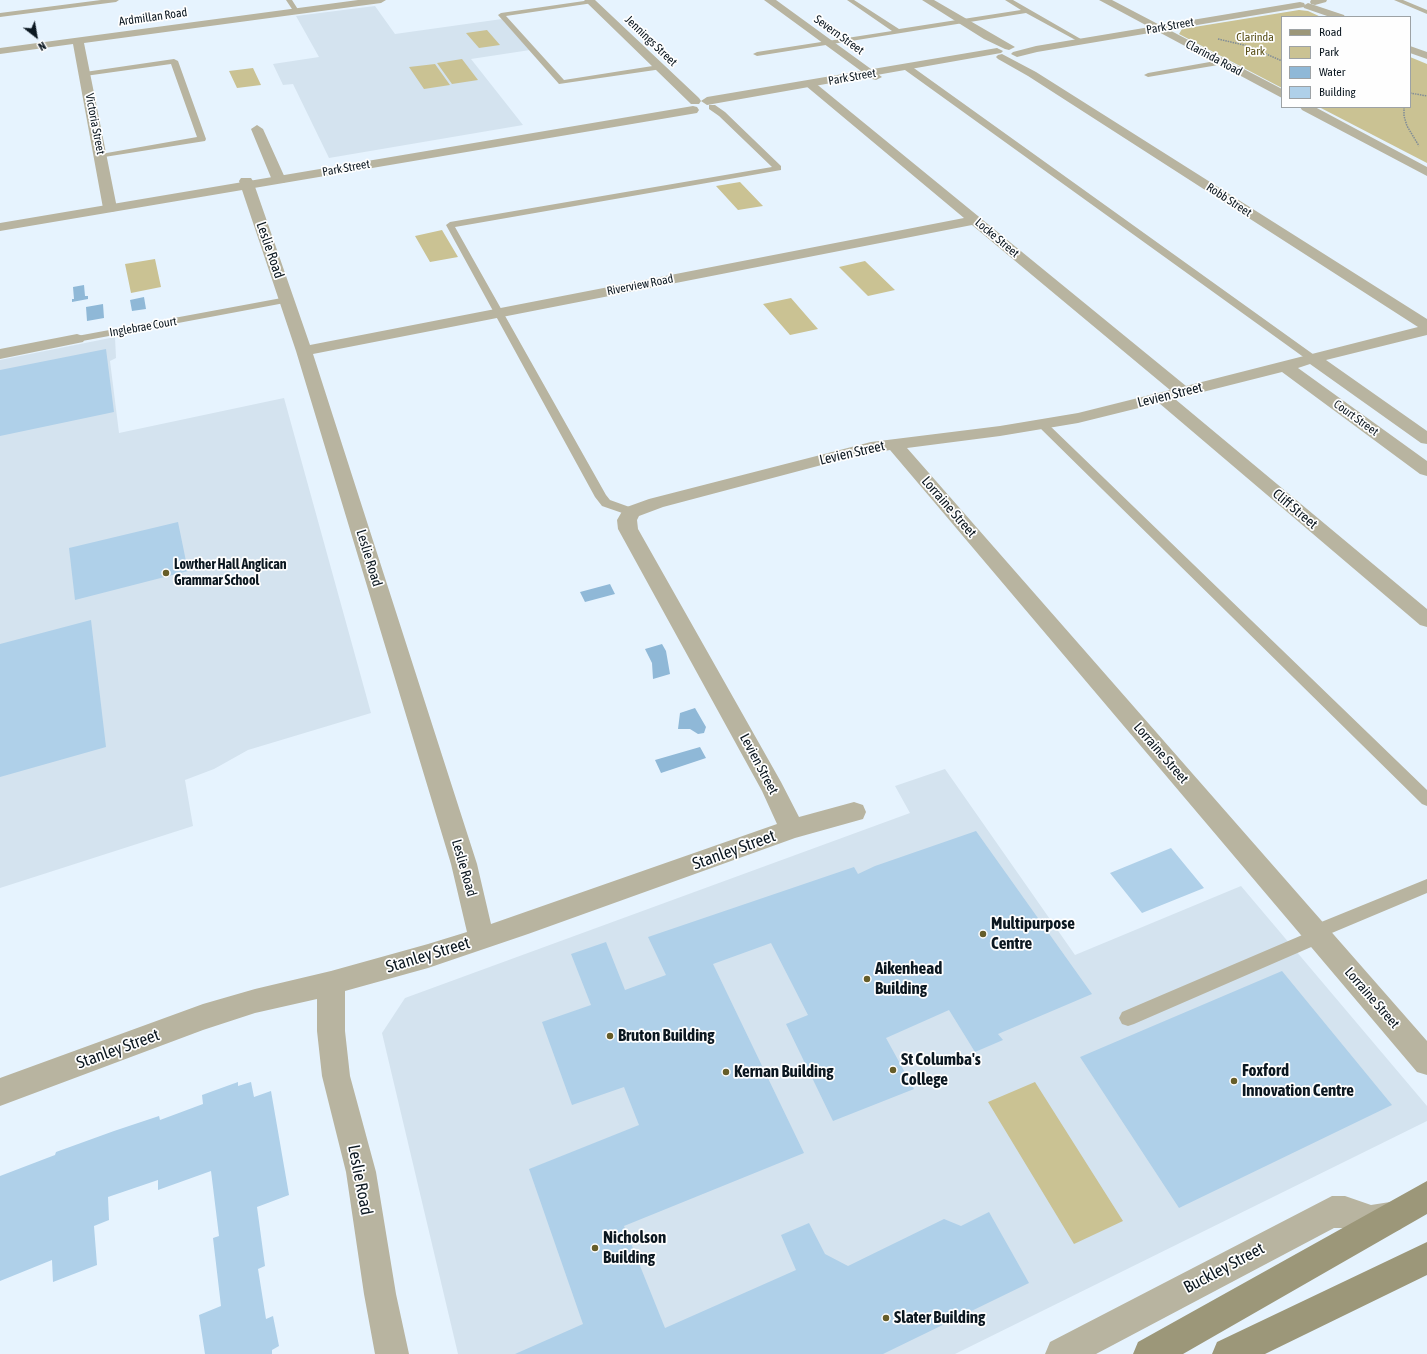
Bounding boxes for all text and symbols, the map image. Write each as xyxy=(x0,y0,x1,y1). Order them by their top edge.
street label: Ardmillan Road xyxy=(118,5,188,29)
street label: Severn Street xyxy=(811,12,867,58)
street label: Jennings Street xyxy=(622,13,680,69)
street label: Park Street xyxy=(1145,15,1195,37)
north arrow xyxy=(16,16,56,56)
legend xyxy=(1281,16,1411,108)
text: Road xyxy=(1319,25,1342,39)
park label: Clarinda Park xyxy=(1236,30,1274,58)
street label: Clarinda Road xyxy=(1183,37,1245,79)
text: N xyxy=(36,39,48,53)
text: Park xyxy=(1319,45,1339,59)
text: Water xyxy=(1319,65,1345,79)
street label: Park Street xyxy=(827,66,877,88)
text: Building xyxy=(1319,85,1356,99)
street label: Victoria Street xyxy=(82,92,108,156)
street label: Park Street xyxy=(321,157,371,179)
street label: Robb Street xyxy=(1204,180,1254,220)
street label: Locke Street xyxy=(972,215,1022,261)
street label: Leslie Road xyxy=(253,220,287,280)
street label: Riverview Road xyxy=(606,272,674,298)
street label: Inglebrae Court xyxy=(108,314,178,340)
street label: Levien Street xyxy=(1136,379,1204,411)
street label: Court Street xyxy=(1331,397,1381,439)
street label: Levien Street xyxy=(818,437,886,469)
street label: Lorraine Street xyxy=(918,473,980,541)
street label: Cliff Street xyxy=(1269,485,1321,533)
street label: Leslie Road xyxy=(352,528,386,588)
place label: Lowther Hall Anglican Grammar School xyxy=(174,557,287,590)
marker: Lowther Hall Anglican Grammar School xyxy=(161,568,171,578)
street label: Lorraine Street xyxy=(1130,719,1192,787)
street label: Levien Street xyxy=(736,731,782,797)
street label: Stanley Street xyxy=(690,826,778,874)
street label: Leslie Road xyxy=(448,837,480,899)
place label: Multipurpose Centre xyxy=(991,914,1075,954)
marker: Multipurpose Centre xyxy=(978,929,988,939)
street label: Stanley Street xyxy=(384,933,472,977)
place label: Aikenhead Building xyxy=(875,959,942,999)
street label: Lorraine Street xyxy=(1341,964,1403,1032)
marker: Aikenhead Building xyxy=(862,974,872,984)
street label: Stanley Street xyxy=(74,1025,162,1073)
place label: Bruton Building xyxy=(618,1026,715,1046)
marker: Bruton Building xyxy=(605,1031,615,1041)
place label: St Columba's College xyxy=(901,1050,981,1090)
place label: Foxford Innovation Centre xyxy=(1242,1061,1354,1101)
place label: Kernan Building xyxy=(734,1062,833,1082)
marker: St Columba's College xyxy=(888,1065,898,1075)
marker: Kernan Building xyxy=(721,1067,731,1077)
marker: Foxford Innovation Centre xyxy=(1229,1076,1239,1086)
street label: Leslie Road xyxy=(343,1143,377,1217)
place label: Nicholson Building xyxy=(603,1228,666,1268)
street label: Buckley Street xyxy=(1180,1238,1268,1298)
marker: Nicholson Building xyxy=(590,1243,600,1253)
place label: Slater Building xyxy=(894,1308,985,1328)
marker: Slater Building xyxy=(881,1313,891,1323)

